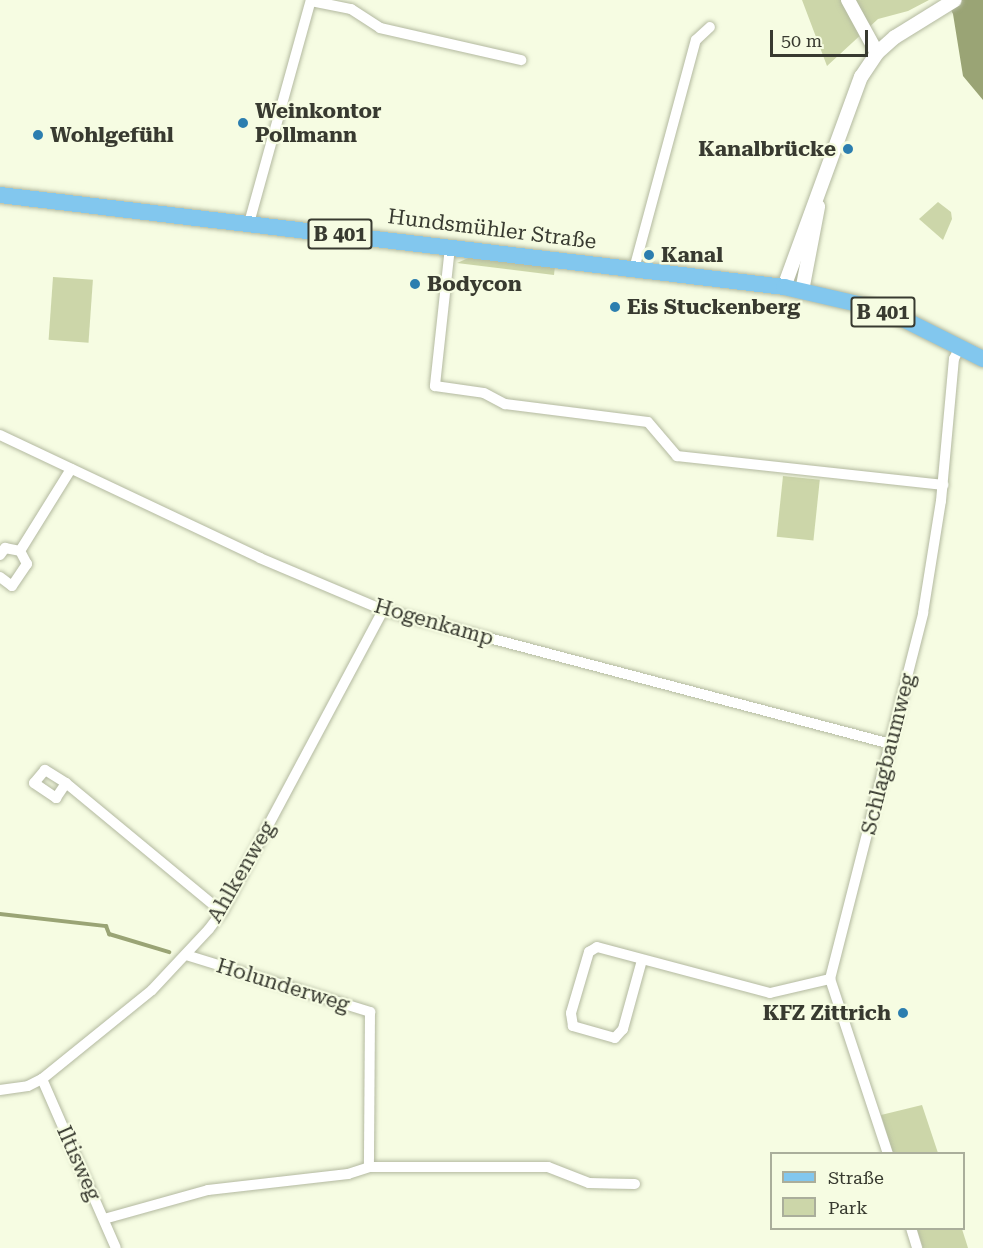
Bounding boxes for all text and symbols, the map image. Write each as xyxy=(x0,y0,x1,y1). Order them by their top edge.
scale bar xyxy=(773,18,870,56)
text: 50 m xyxy=(781,30,822,51)
place label: Weinkontor Pollmann xyxy=(255,98,382,148)
marker: Weinkontor Pollmann xyxy=(236,116,250,130)
place label: Wohlgefühl xyxy=(50,122,174,148)
marker: Wohlgefühl xyxy=(31,128,45,142)
place label: Kanalbrücke xyxy=(698,136,836,162)
marker: Kanalbrücke xyxy=(841,142,855,156)
street label: Hundsmühler Straße xyxy=(386,204,598,254)
road number: B 401 xyxy=(307,217,373,251)
place label: Kanal xyxy=(661,242,723,268)
marker: Kanal xyxy=(642,248,656,262)
place label: Bodycon xyxy=(427,271,522,297)
marker: Bodycon xyxy=(408,277,422,291)
place label: Eis Stuckenberg xyxy=(627,294,800,320)
road number: B 401 xyxy=(850,295,916,329)
marker: Eis Stuckenberg xyxy=(608,300,622,314)
street label: Hogenkamp xyxy=(371,593,497,651)
street label: Schlagbaumweg xyxy=(856,671,920,837)
street label: Ahlkenweg xyxy=(202,817,280,927)
street label: Holunderweg xyxy=(213,953,353,1017)
place label: KFZ Zittrich xyxy=(763,1000,891,1026)
marker: KFZ Zittrich xyxy=(896,1006,910,1020)
street label: Iltisweg xyxy=(51,1122,107,1204)
legend xyxy=(770,1152,965,1230)
text: Straße xyxy=(828,1167,884,1188)
text: Park xyxy=(828,1197,868,1218)

